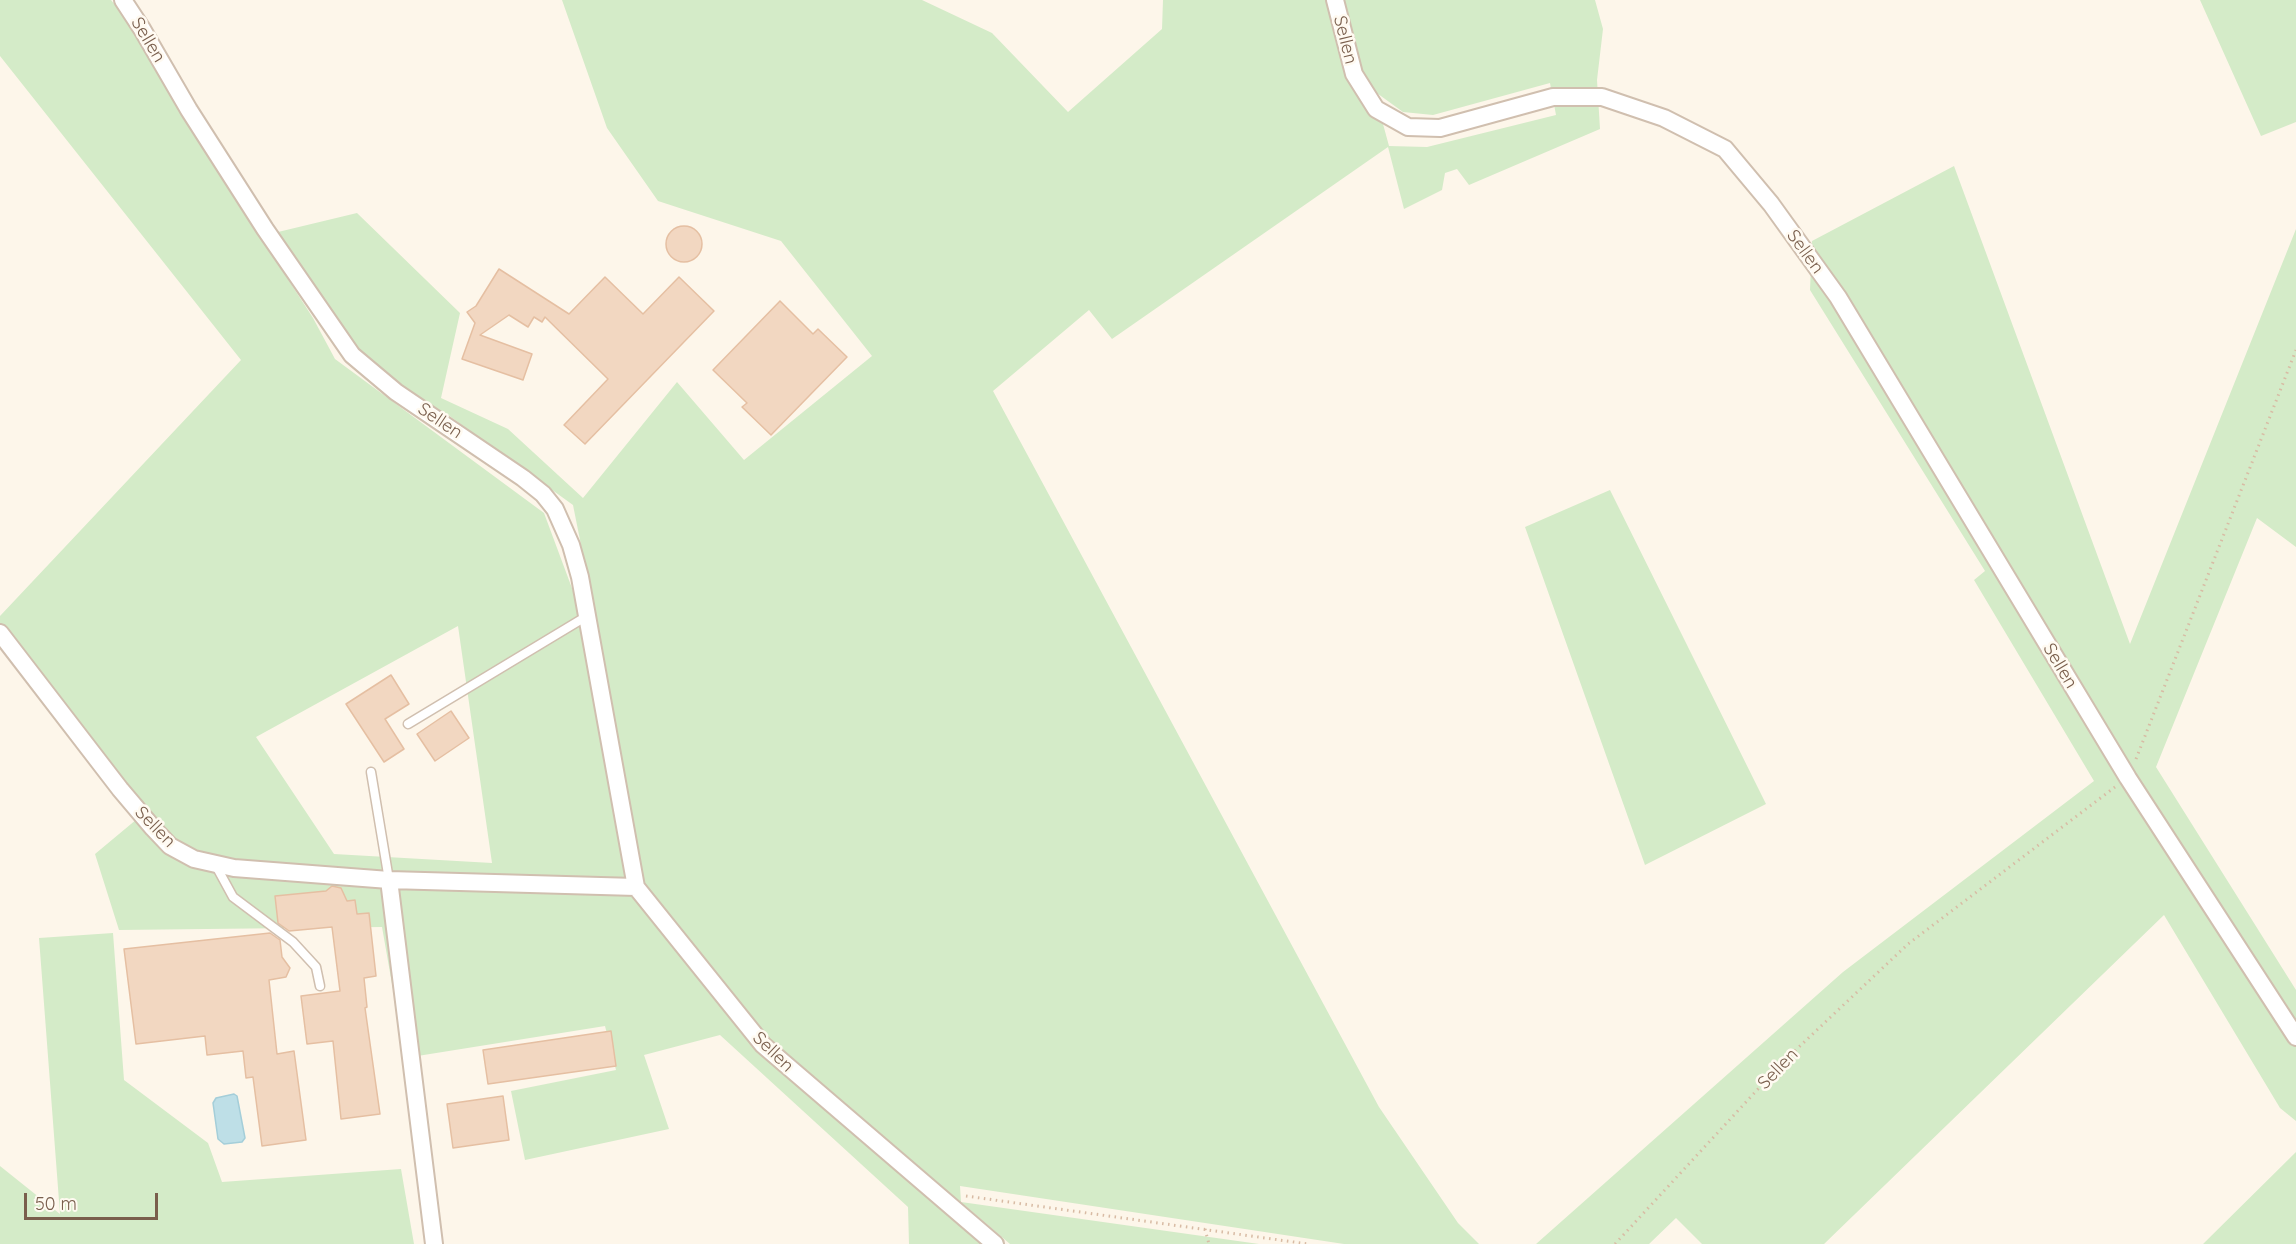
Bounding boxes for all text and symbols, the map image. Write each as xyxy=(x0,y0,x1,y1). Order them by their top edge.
street label: Sellen xyxy=(126,13,170,67)
street label: Sellen xyxy=(1329,14,1361,66)
street label: Sellen xyxy=(1782,226,1828,278)
street label: Sellen xyxy=(414,398,466,444)
street label: Sellen xyxy=(2038,639,2082,693)
street label: Sellen xyxy=(130,802,180,852)
street label: Sellen xyxy=(748,1027,798,1077)
street label: Sellen xyxy=(1753,1044,1803,1094)
scale bar xyxy=(27,1181,160,1219)
text: 50 m xyxy=(35,1192,77,1215)

